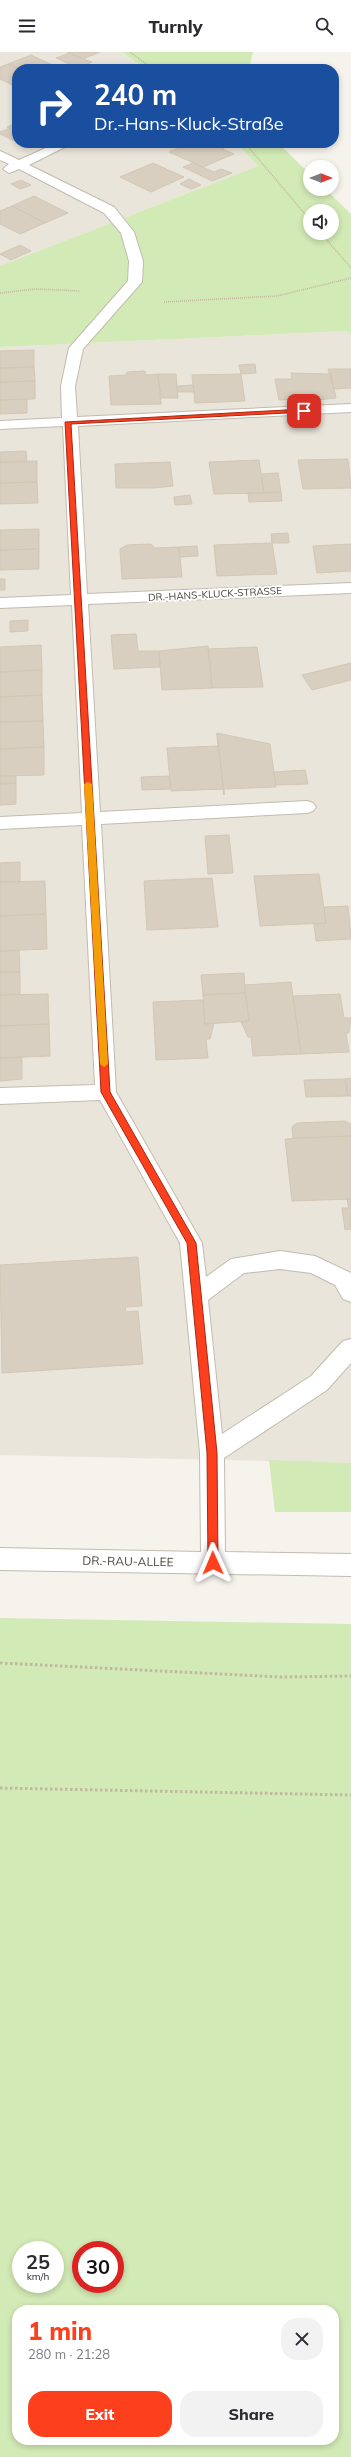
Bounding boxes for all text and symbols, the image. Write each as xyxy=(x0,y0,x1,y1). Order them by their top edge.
icon: menu xyxy=(16,15,38,37)
text: Turnly xyxy=(148,15,203,38)
icon: search xyxy=(313,15,335,37)
text: 240 m xyxy=(94,77,177,112)
icon: right xyxy=(28,80,80,132)
text: Dr.-Hans-Kluck-Straße xyxy=(94,112,283,135)
north arrow xyxy=(303,160,339,196)
map controls xyxy=(303,160,339,240)
button: sound xyxy=(303,204,339,240)
pin xyxy=(287,394,321,428)
icon: arrive xyxy=(293,400,315,422)
street label: DR.-HANS-KLUCK-STRASSE xyxy=(148,584,282,604)
position arrow xyxy=(192,1542,234,1584)
street label: DR.-RAU-ALLEE xyxy=(82,1553,174,1569)
speed limit sign: 30 xyxy=(72,2241,124,2293)
text: 25 xyxy=(26,2249,50,2274)
text: km/h xyxy=(27,2270,49,2283)
text: 1 min xyxy=(28,2316,92,2346)
button: close xyxy=(281,2318,323,2360)
text: 280 m · 21:28 xyxy=(28,2346,110,2362)
button: Exit xyxy=(28,2391,172,2437)
button: Share xyxy=(180,2391,323,2437)

